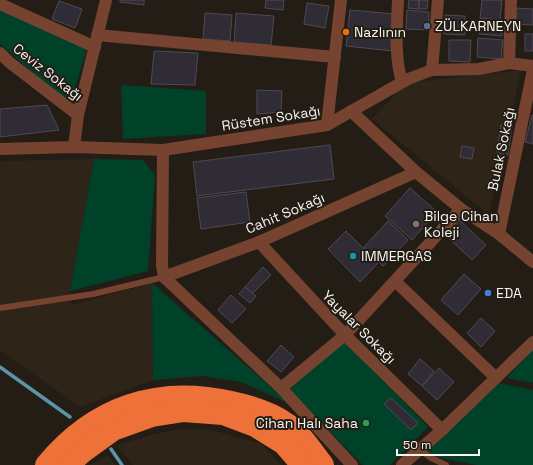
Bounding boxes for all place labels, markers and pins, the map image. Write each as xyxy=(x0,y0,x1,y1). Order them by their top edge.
place label: ZÜLKARNEYN xyxy=(435,17,521,35)
marker: ZÜLKARNEYN xyxy=(422,21,432,31)
place label: Nazlının xyxy=(354,23,406,41)
marker: Nazlının xyxy=(341,27,351,37)
place label: Bilge Cihan Koleji xyxy=(424,207,499,241)
marker: Bilge Cihan Koleji xyxy=(411,219,421,229)
place label: IMMERGAS xyxy=(361,247,432,265)
marker: IMMERGAS xyxy=(348,251,358,261)
place label: EDA xyxy=(496,284,522,302)
marker: EDA xyxy=(483,288,493,298)
place label: Cihan Halı Saha xyxy=(256,414,358,432)
marker: Cihan Halı Saha xyxy=(361,418,371,428)

